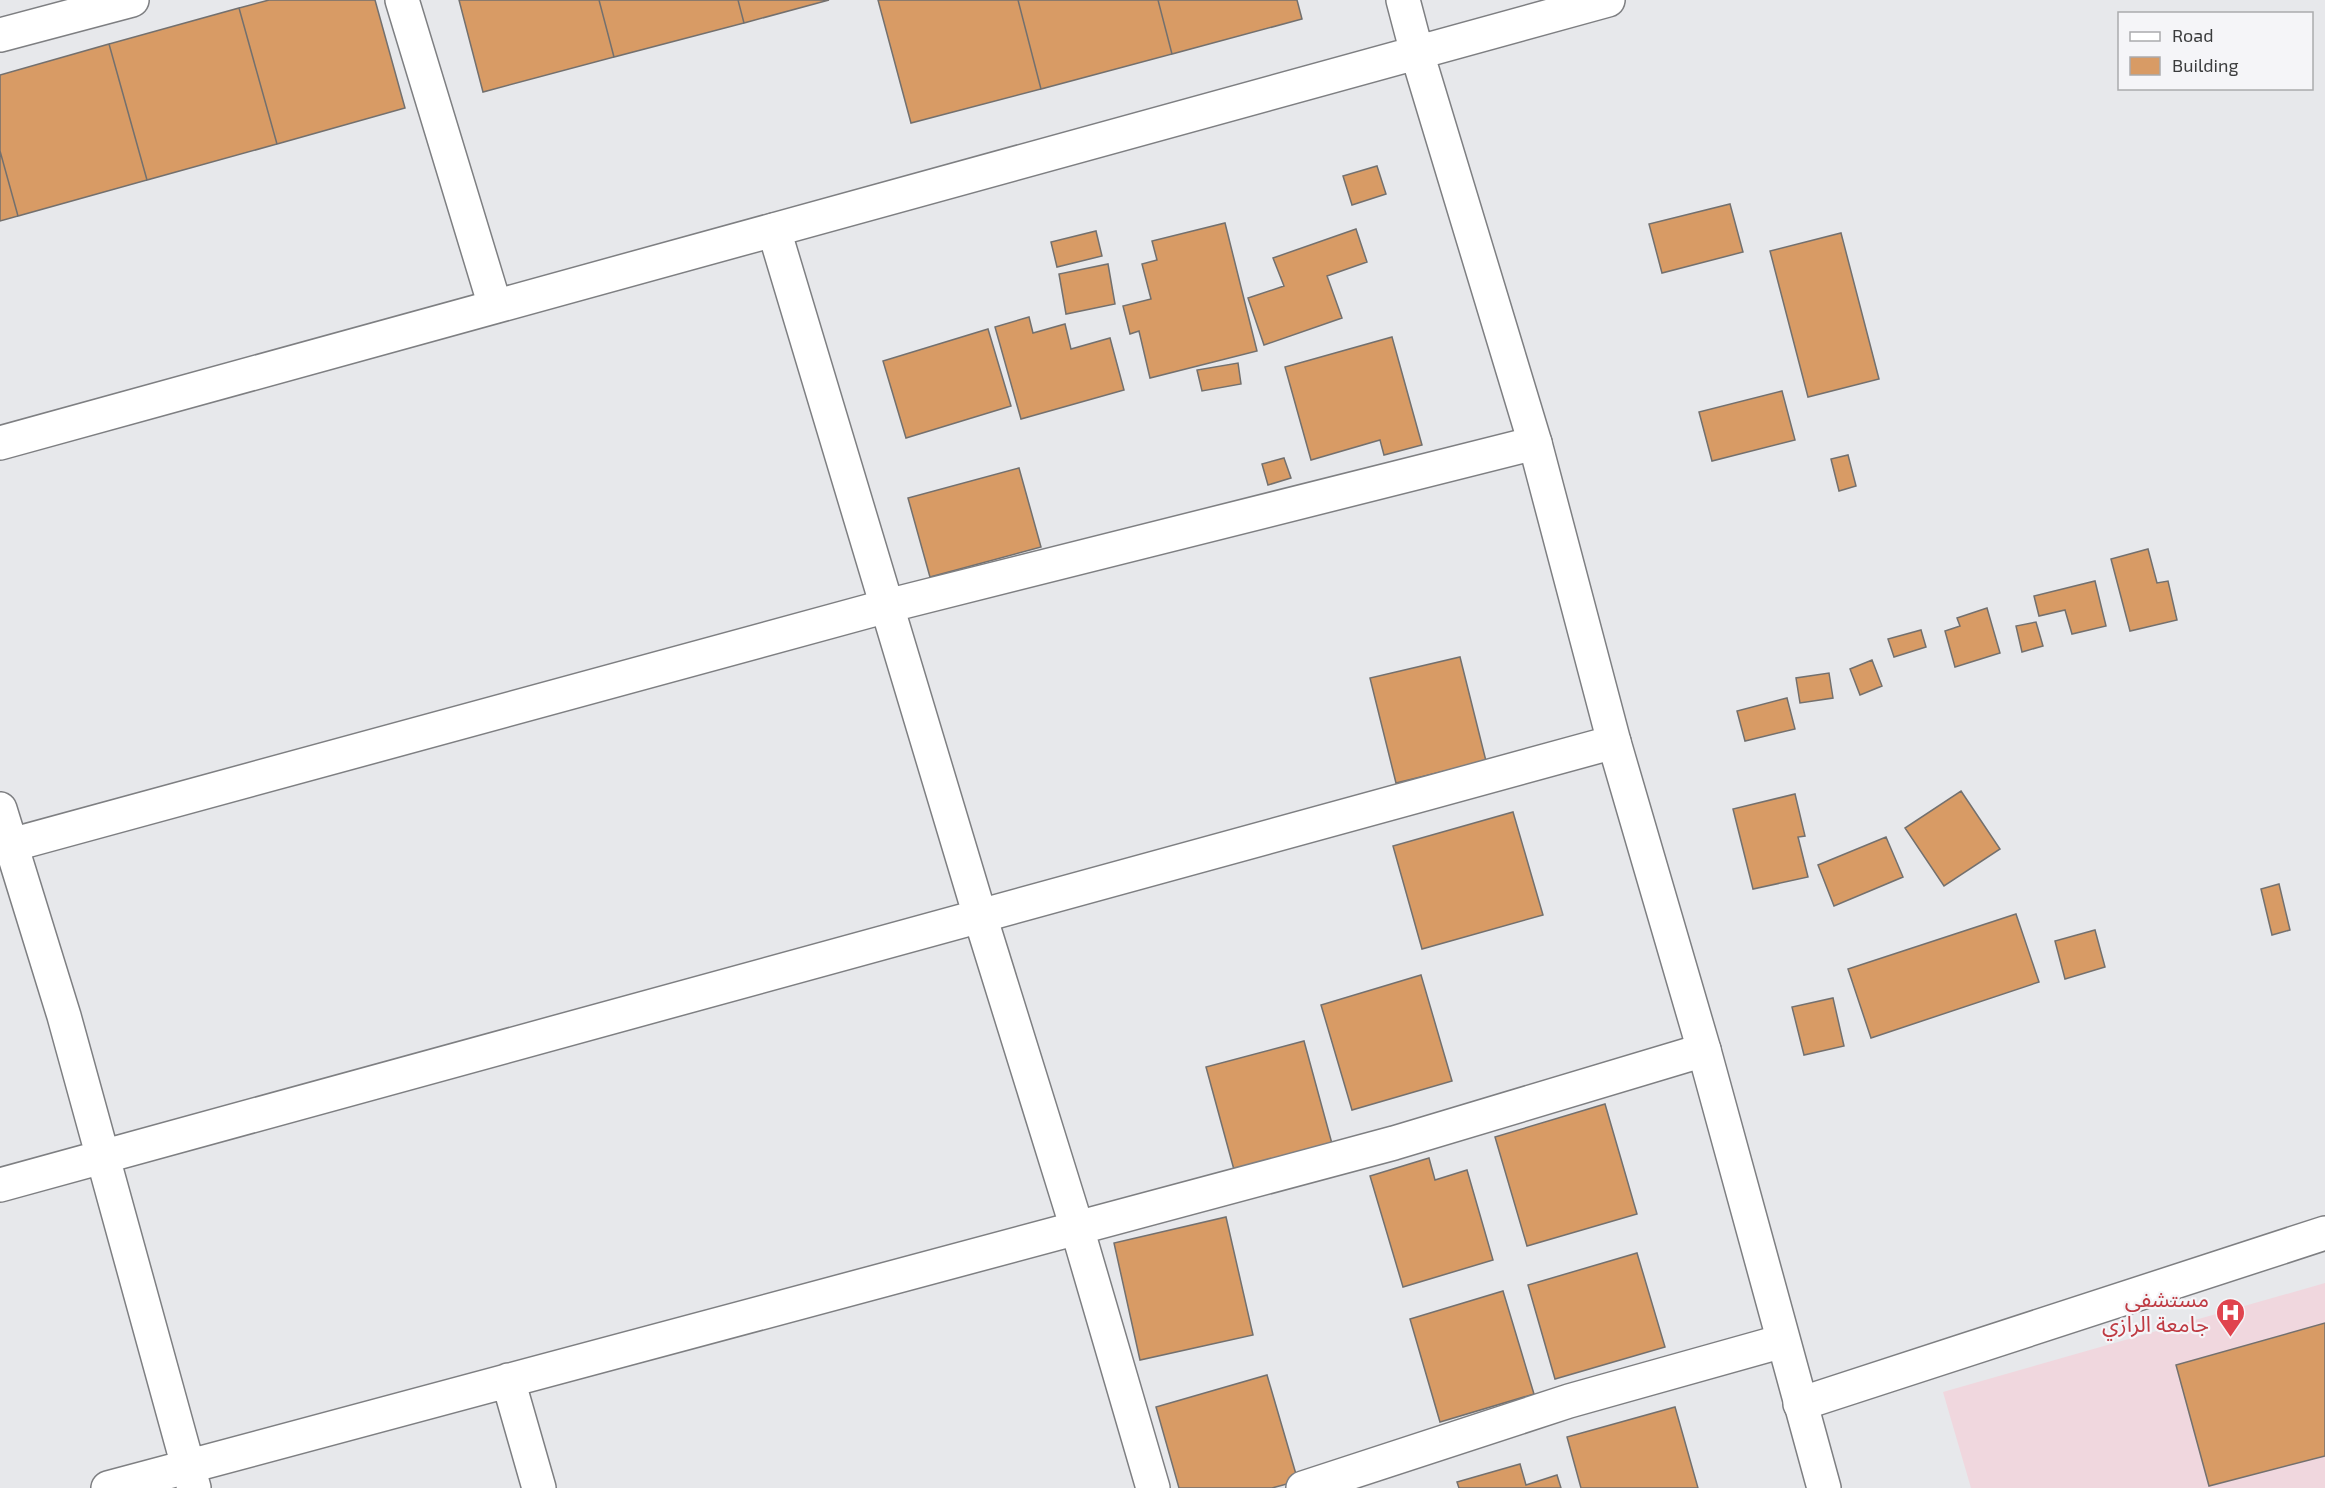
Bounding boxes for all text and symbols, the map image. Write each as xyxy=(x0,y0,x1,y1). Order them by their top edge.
legend xyxy=(2118,12,2313,90)
text: Road xyxy=(2172,24,2213,46)
text: Building xyxy=(2172,54,2239,76)
place label: مستشفى جامعة الرازي xyxy=(2102,1285,2209,1341)
hospital icon: مستشفى جامعة الرازي xyxy=(2214,1296,2246,1338)

